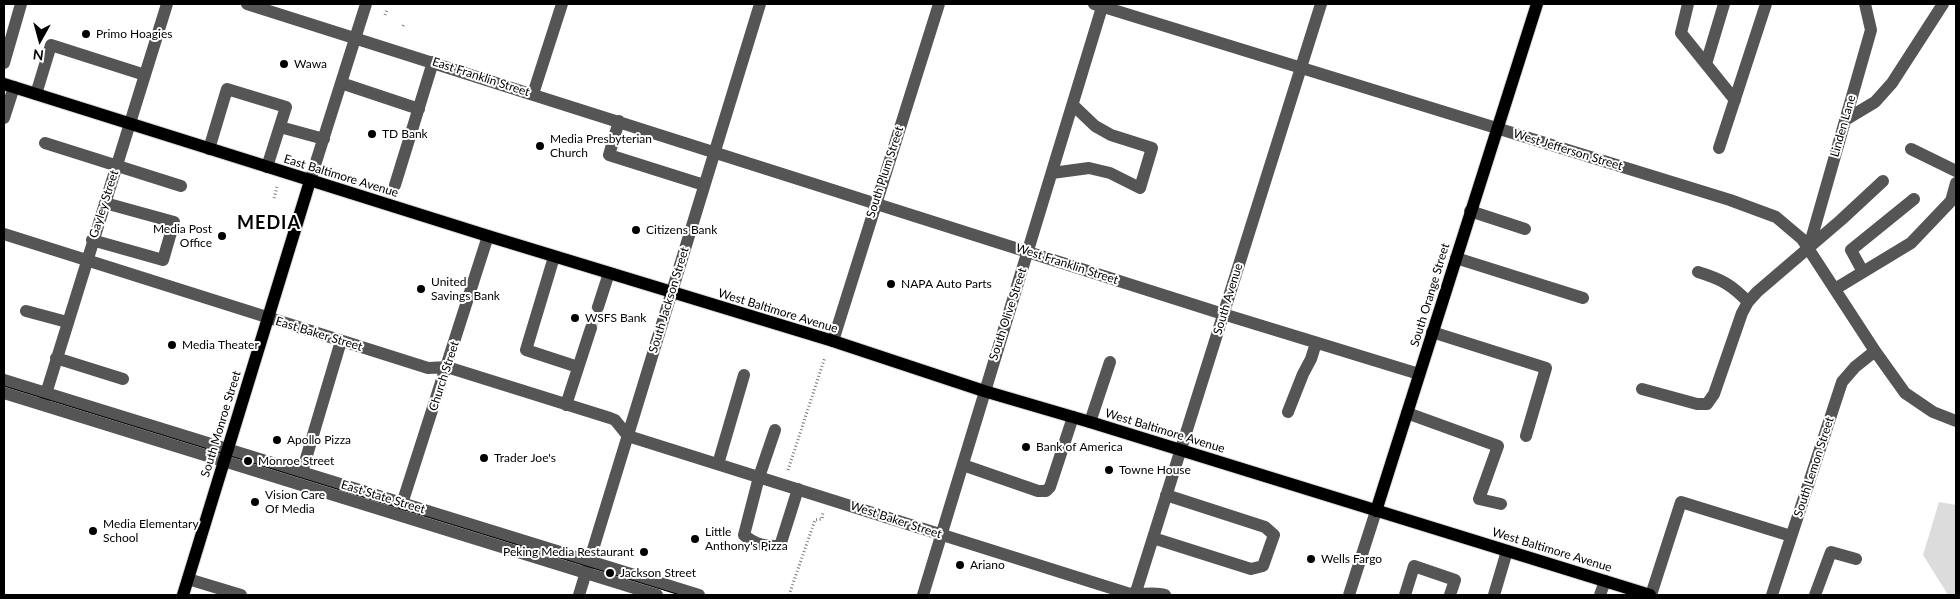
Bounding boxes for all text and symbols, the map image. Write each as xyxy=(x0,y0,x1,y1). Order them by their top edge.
north arrow xyxy=(15,15,65,65)
place label: Primo Hoagies xyxy=(96,27,172,41)
marker: Primo Hoagies xyxy=(80,28,92,40)
text: N xyxy=(32,46,45,64)
street label: East Franklin Street xyxy=(430,54,532,100)
place label: Wawa xyxy=(294,57,327,71)
marker: Wawa xyxy=(278,58,290,70)
street label: Linden Lane xyxy=(1827,93,1859,159)
street label: South Plum Street xyxy=(863,124,907,220)
place label: TD Bank xyxy=(382,127,428,141)
street label: West Jefferson Street xyxy=(1512,127,1624,173)
marker: TD Bank xyxy=(366,128,378,140)
place label: Media Presbyterian Church xyxy=(550,132,652,160)
marker: Media Presbyterian Church xyxy=(534,140,546,152)
street label: East Baltimore Avenue xyxy=(282,152,400,200)
street label: Gayley Street xyxy=(86,168,122,240)
district label: MEDIA xyxy=(236,212,302,234)
place label: Media Post Office xyxy=(153,222,212,250)
place label: Citizens Bank xyxy=(646,223,717,237)
marker: Citizens Bank xyxy=(630,224,642,236)
marker: Media Post Office xyxy=(216,230,228,242)
street label: West Franklin Street xyxy=(1014,241,1120,287)
street label: South Orange Street xyxy=(1407,241,1453,349)
street label: South Jackson Street xyxy=(646,245,692,355)
street label: South Avenue xyxy=(1210,262,1246,336)
street label: South Olive Street xyxy=(986,266,1030,362)
place label: United Savings Bank xyxy=(431,275,500,303)
place label: NAPA Auto Parts xyxy=(901,277,992,291)
marker: NAPA Auto Parts xyxy=(885,278,897,290)
marker: United Savings Bank xyxy=(415,283,427,295)
street label: West Baltimore Avenue xyxy=(716,286,840,336)
place label: WSFS Bank xyxy=(585,311,646,325)
marker: WSFS Bank xyxy=(569,312,581,324)
street label: East Baker Street xyxy=(274,314,364,354)
place label: Media Theater xyxy=(182,338,259,352)
marker: Media Theater xyxy=(166,339,178,351)
street label: Church Street xyxy=(426,339,462,413)
street label: South Monroe Street xyxy=(198,369,244,479)
street label: West Baltimore Avenue xyxy=(1103,406,1227,456)
street label: South Lemon Street xyxy=(1791,415,1837,519)
place label: Apollo Pizza xyxy=(287,433,351,447)
marker: Apollo Pizza xyxy=(271,434,283,446)
place label: Bank of America xyxy=(1036,440,1123,454)
marker: Bank of America xyxy=(1020,441,1032,453)
place label: Trader Joe's xyxy=(494,451,556,465)
marker: Trader Joe's xyxy=(478,452,490,464)
place label: Monroe Street xyxy=(258,454,334,468)
marker: Monroe Street xyxy=(242,455,254,467)
place label: Towne House xyxy=(1119,463,1191,477)
marker: Towne House xyxy=(1103,464,1115,476)
street label: East State Street xyxy=(339,477,427,517)
place label: Vision Care Of Media xyxy=(265,488,325,516)
marker: Vision Care Of Media xyxy=(249,496,261,508)
street label: West Baker Street xyxy=(848,498,944,542)
place label: Media Elementary School xyxy=(103,517,199,545)
marker: Media Elementary School xyxy=(87,525,99,537)
place label: Little Anthony's Pizza xyxy=(705,525,788,553)
street label: West Baltimore Avenue xyxy=(1490,525,1614,575)
marker: Little Anthony's Pizza xyxy=(689,533,701,545)
place label: Peking Media Restaurant xyxy=(503,545,634,559)
marker: Peking Media Restaurant xyxy=(638,546,650,558)
place label: Wells Fargo xyxy=(1321,552,1382,566)
marker: Wells Fargo xyxy=(1305,553,1317,565)
place label: Ariano xyxy=(970,558,1005,572)
marker: Ariano xyxy=(954,559,966,571)
place label: Jackson Street xyxy=(620,566,696,580)
marker: Jackson Street xyxy=(604,567,616,579)

